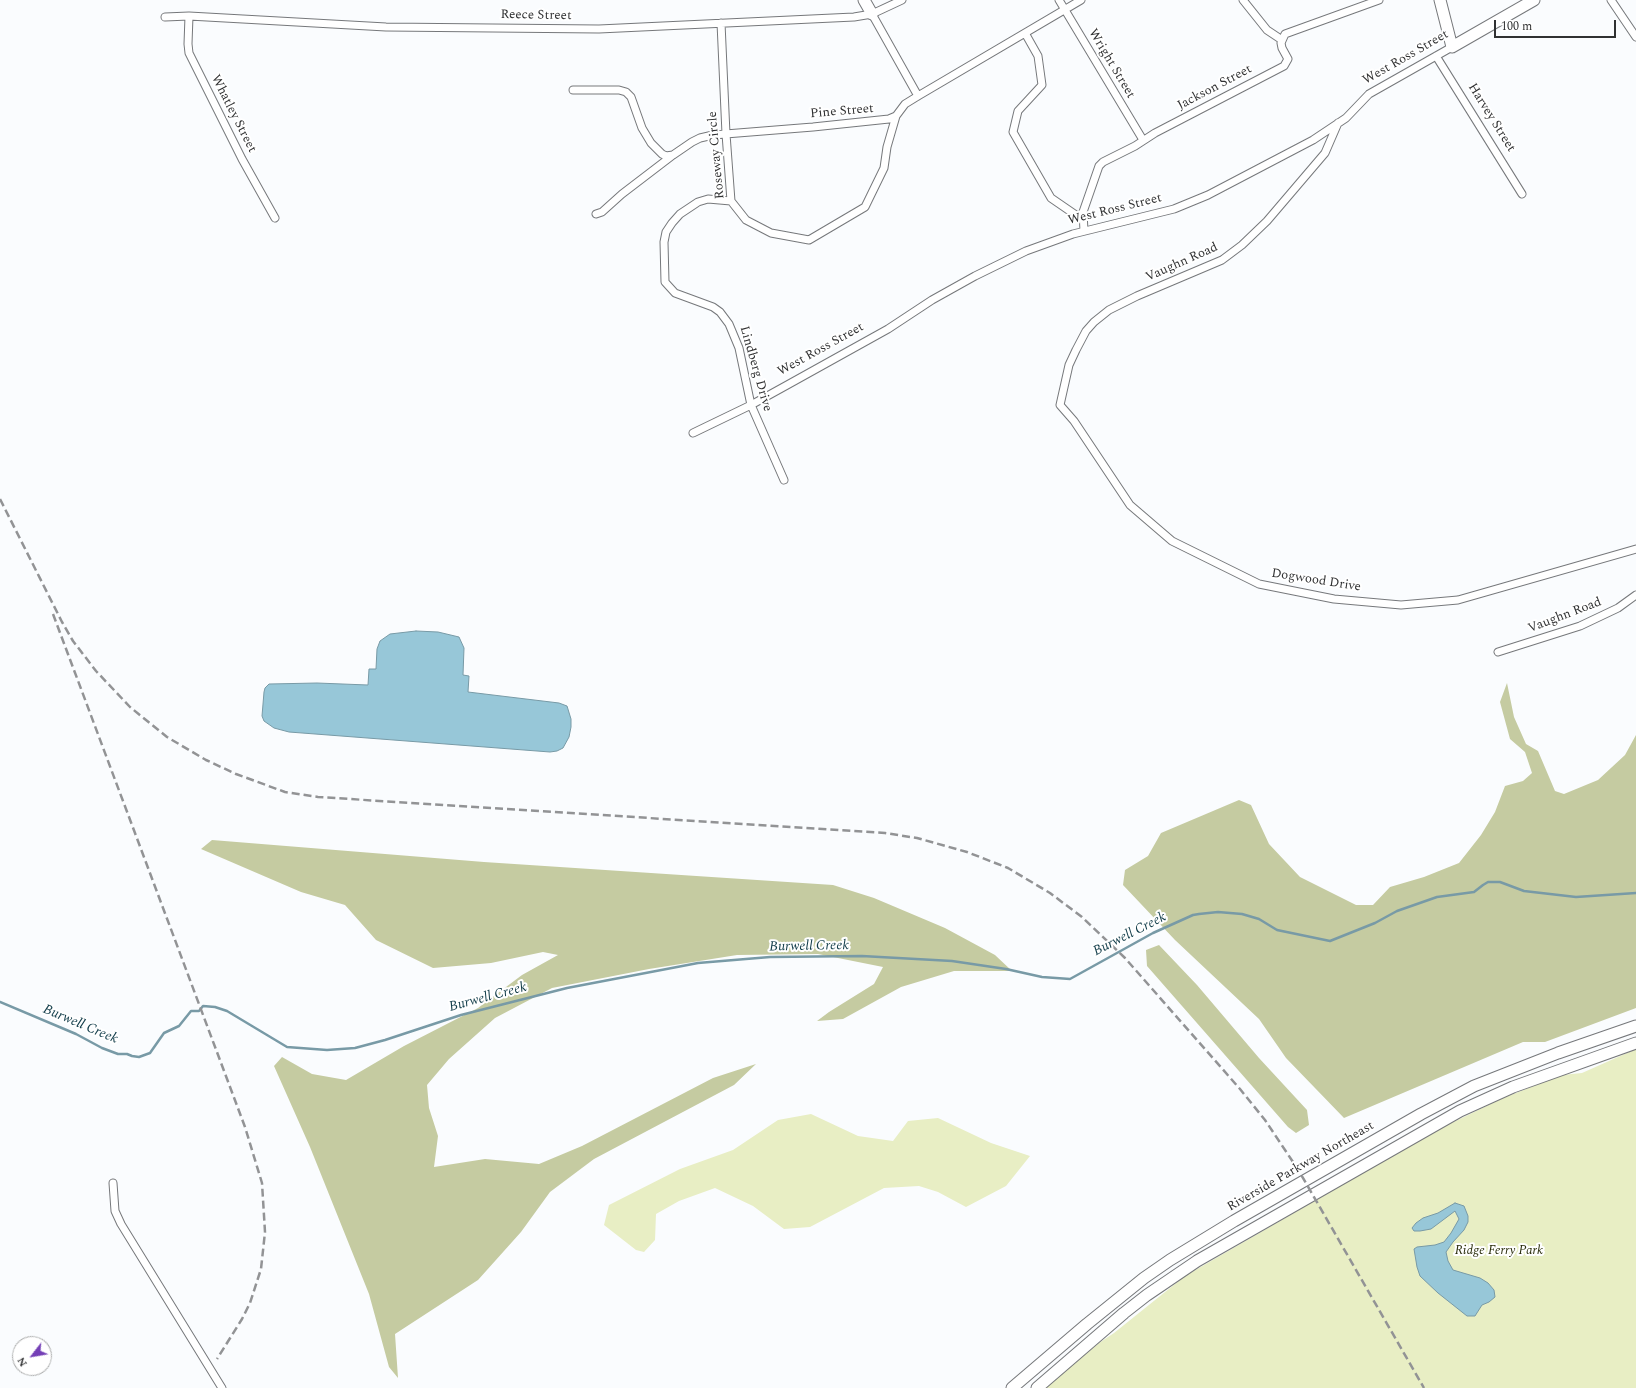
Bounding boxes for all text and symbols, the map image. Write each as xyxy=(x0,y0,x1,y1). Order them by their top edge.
street label: Reece Street xyxy=(500,8,572,24)
scale bar xyxy=(1496,12,1618,38)
text: 100 m xyxy=(1501,17,1532,36)
street label: Wright Street xyxy=(1084,26,1138,102)
street label: West Ross Street xyxy=(1360,27,1452,89)
street label: Jackson Street xyxy=(1175,62,1255,114)
street label: Whatley Street xyxy=(207,73,259,155)
street label: Harvey Street xyxy=(1464,81,1518,155)
street label: Pine Street xyxy=(810,101,874,123)
street label: Roseway Circle xyxy=(705,110,729,200)
street label: West Ross Street xyxy=(1066,191,1164,229)
street label: Vaughn Road xyxy=(1144,240,1220,286)
street label: West Ross Street xyxy=(775,320,867,380)
street label: Lindberg Drive xyxy=(735,325,775,413)
street label: Dogwood Drive xyxy=(1270,566,1362,596)
street label: Vaughn Road xyxy=(1526,595,1604,637)
water label: Burwell Creek xyxy=(1091,909,1169,961)
water label: Burwell Creek xyxy=(769,938,849,956)
water label: Burwell Creek xyxy=(447,980,529,1016)
water label: Burwell Creek xyxy=(40,1002,120,1048)
street label: Riverside Parkway Northeast xyxy=(1225,1119,1377,1215)
park label: Ridge Ferry Park xyxy=(1455,1243,1543,1259)
north arrow xyxy=(12,1336,52,1376)
text: N xyxy=(13,1354,32,1370)

